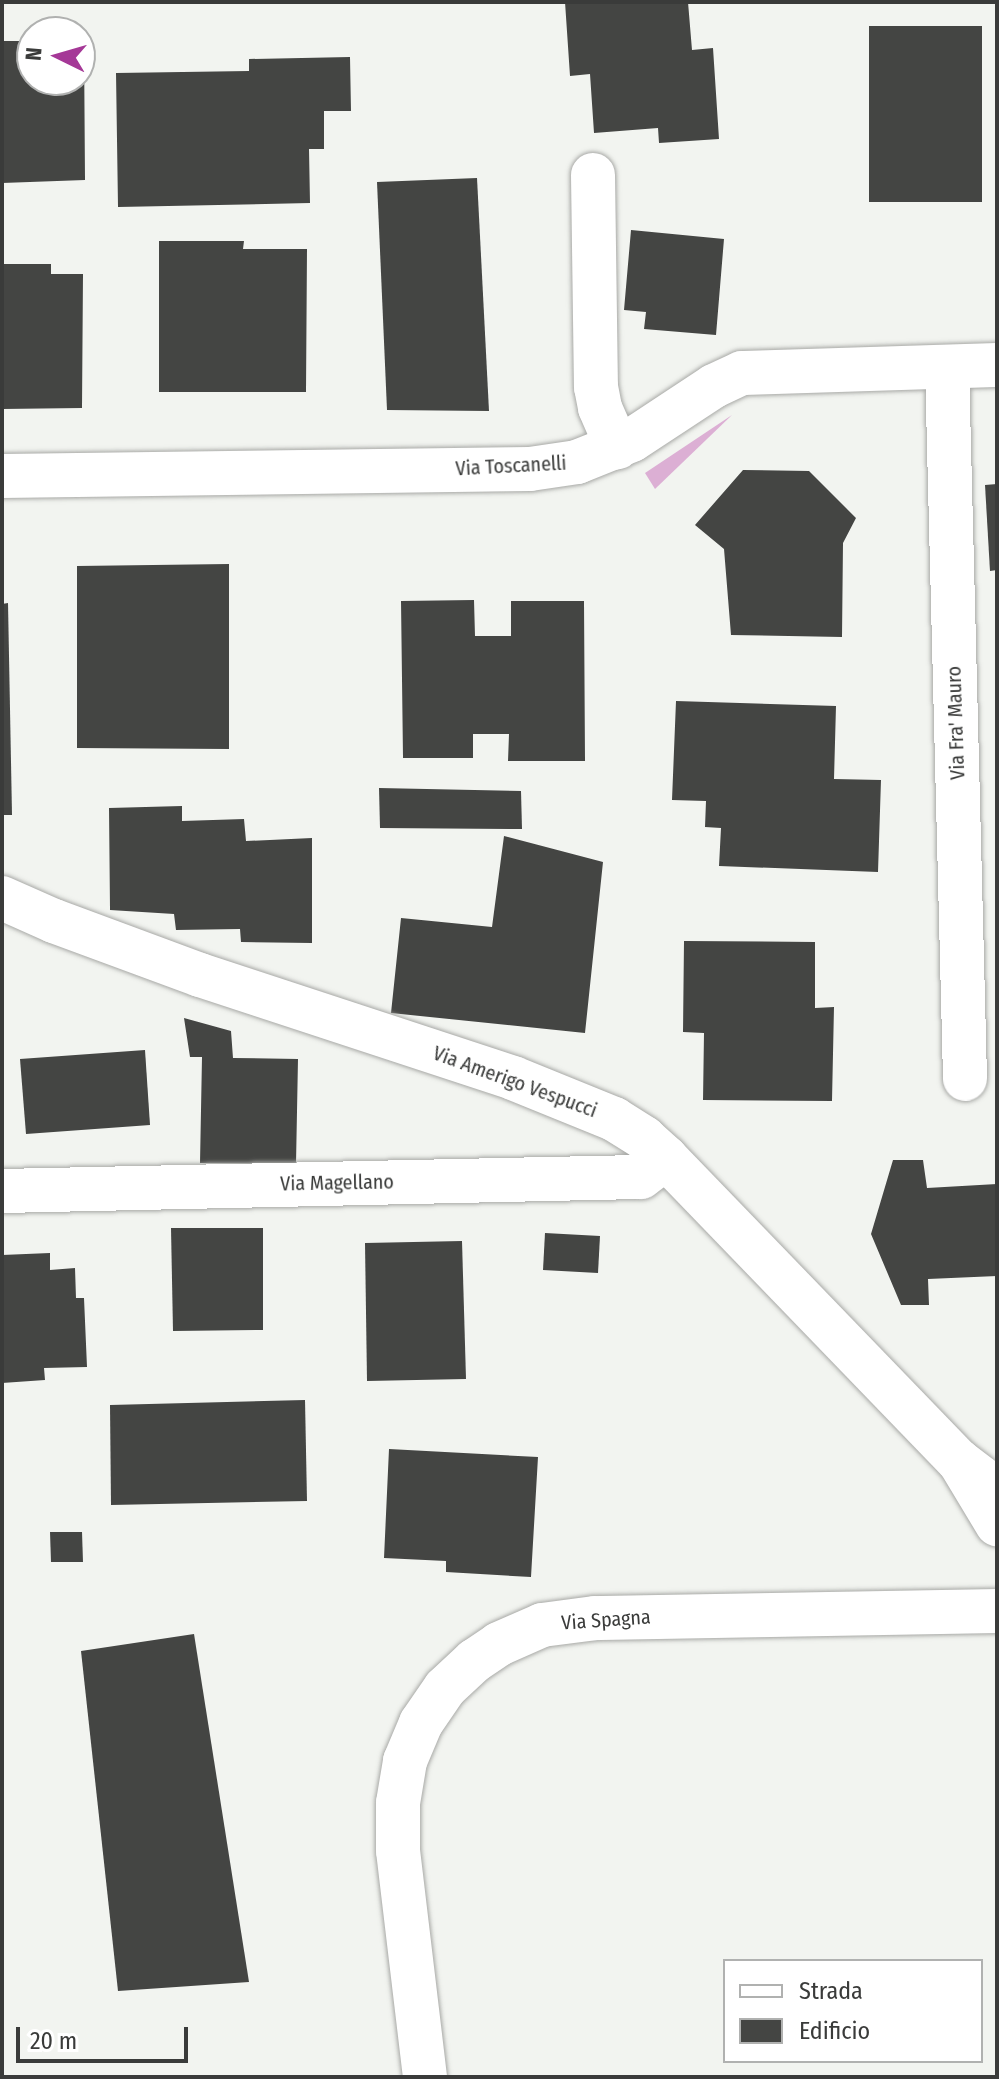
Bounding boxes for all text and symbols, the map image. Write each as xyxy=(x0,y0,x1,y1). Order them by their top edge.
north arrow xyxy=(16,16,96,96)
text: N xyxy=(20,46,48,62)
street label: Via Toscanelli xyxy=(455,451,567,481)
street label: Via Fra' Mauro xyxy=(942,666,970,780)
street label: Via Amerigo Vespucci xyxy=(430,1041,600,1123)
street label: Via Magellano xyxy=(280,1170,394,1196)
street label: Via Spagna xyxy=(561,1605,651,1635)
legend xyxy=(723,1959,983,2063)
text: Strada xyxy=(799,1977,863,2005)
scale bar xyxy=(20,2011,192,2061)
text: Edificio xyxy=(799,2017,870,2045)
text: 20 m xyxy=(30,2027,77,2055)

